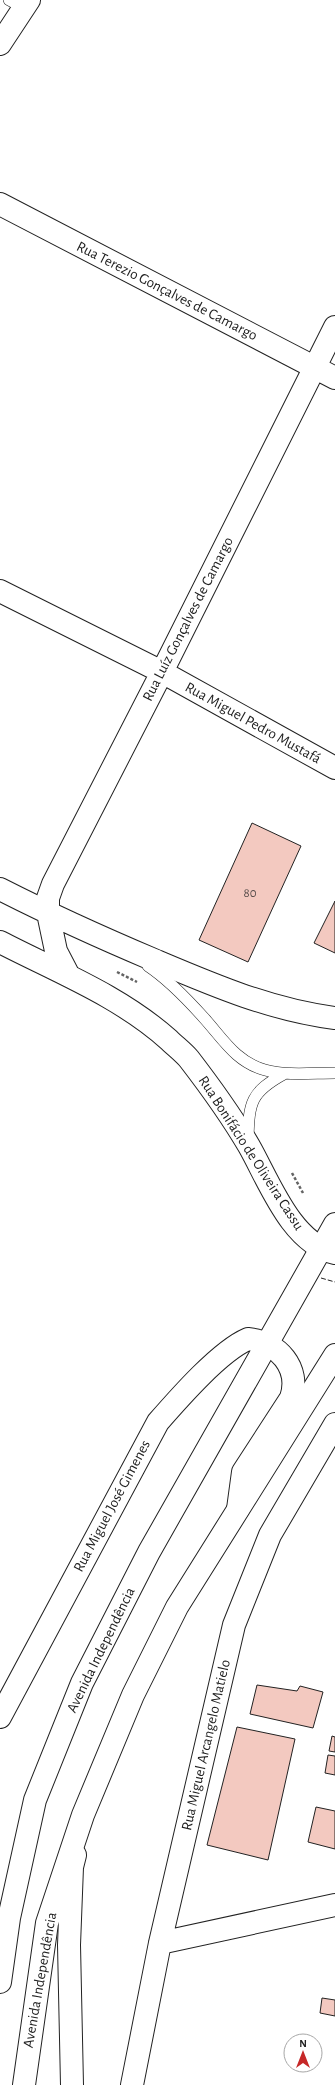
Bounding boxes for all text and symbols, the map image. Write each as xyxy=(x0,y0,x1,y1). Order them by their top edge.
street label: Rua Terezio Gonçalves de Camargo xyxy=(74,239,260,343)
street label: Rua Luíz Gonçalves de Camargo xyxy=(140,534,236,704)
street label: Rua Miguel Pedro Mustafá xyxy=(183,679,323,767)
house number: 80 xyxy=(243,887,257,900)
street label: Rua Bonifácio de Oliveira Cassu xyxy=(196,1073,307,1233)
street label: Rua Miguel José Gimenes xyxy=(71,1438,153,1574)
street label: Avenida Independência xyxy=(64,1585,138,1715)
street label: Rua Miguel Arcangelo Matielo xyxy=(179,1658,233,1832)
street label: Avenida Independência xyxy=(21,1911,59,2049)
north arrow xyxy=(283,2033,323,2073)
text: N xyxy=(299,2038,307,2049)

